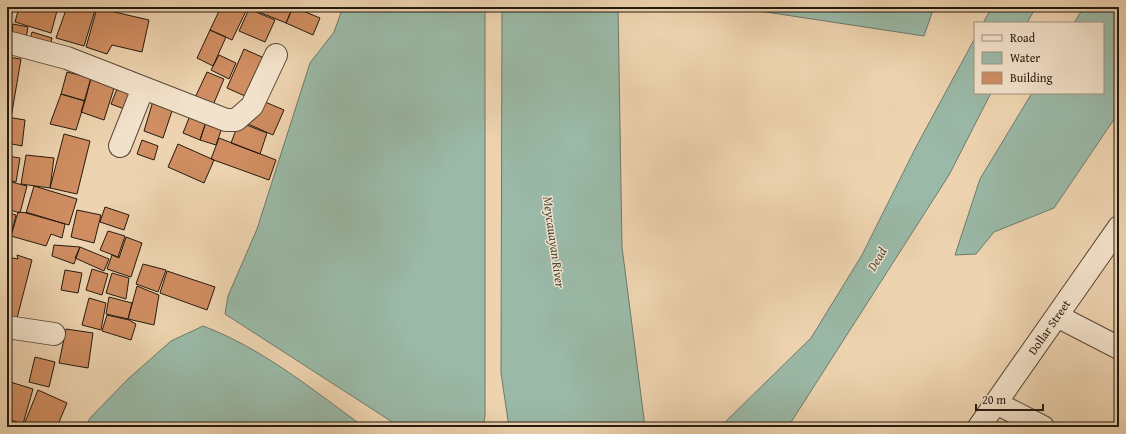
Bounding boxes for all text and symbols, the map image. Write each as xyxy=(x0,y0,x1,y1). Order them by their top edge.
legend xyxy=(974,22,1104,94)
text: Road xyxy=(1010,29,1036,46)
text: Water xyxy=(1010,49,1040,66)
text: Building xyxy=(1010,69,1053,86)
water label: Meycauayan River xyxy=(538,195,570,290)
water label: Dead xyxy=(862,243,892,275)
street label: Dollar Street xyxy=(1024,295,1075,358)
scale bar xyxy=(976,386,1043,412)
text: 20 m xyxy=(982,391,1006,408)

